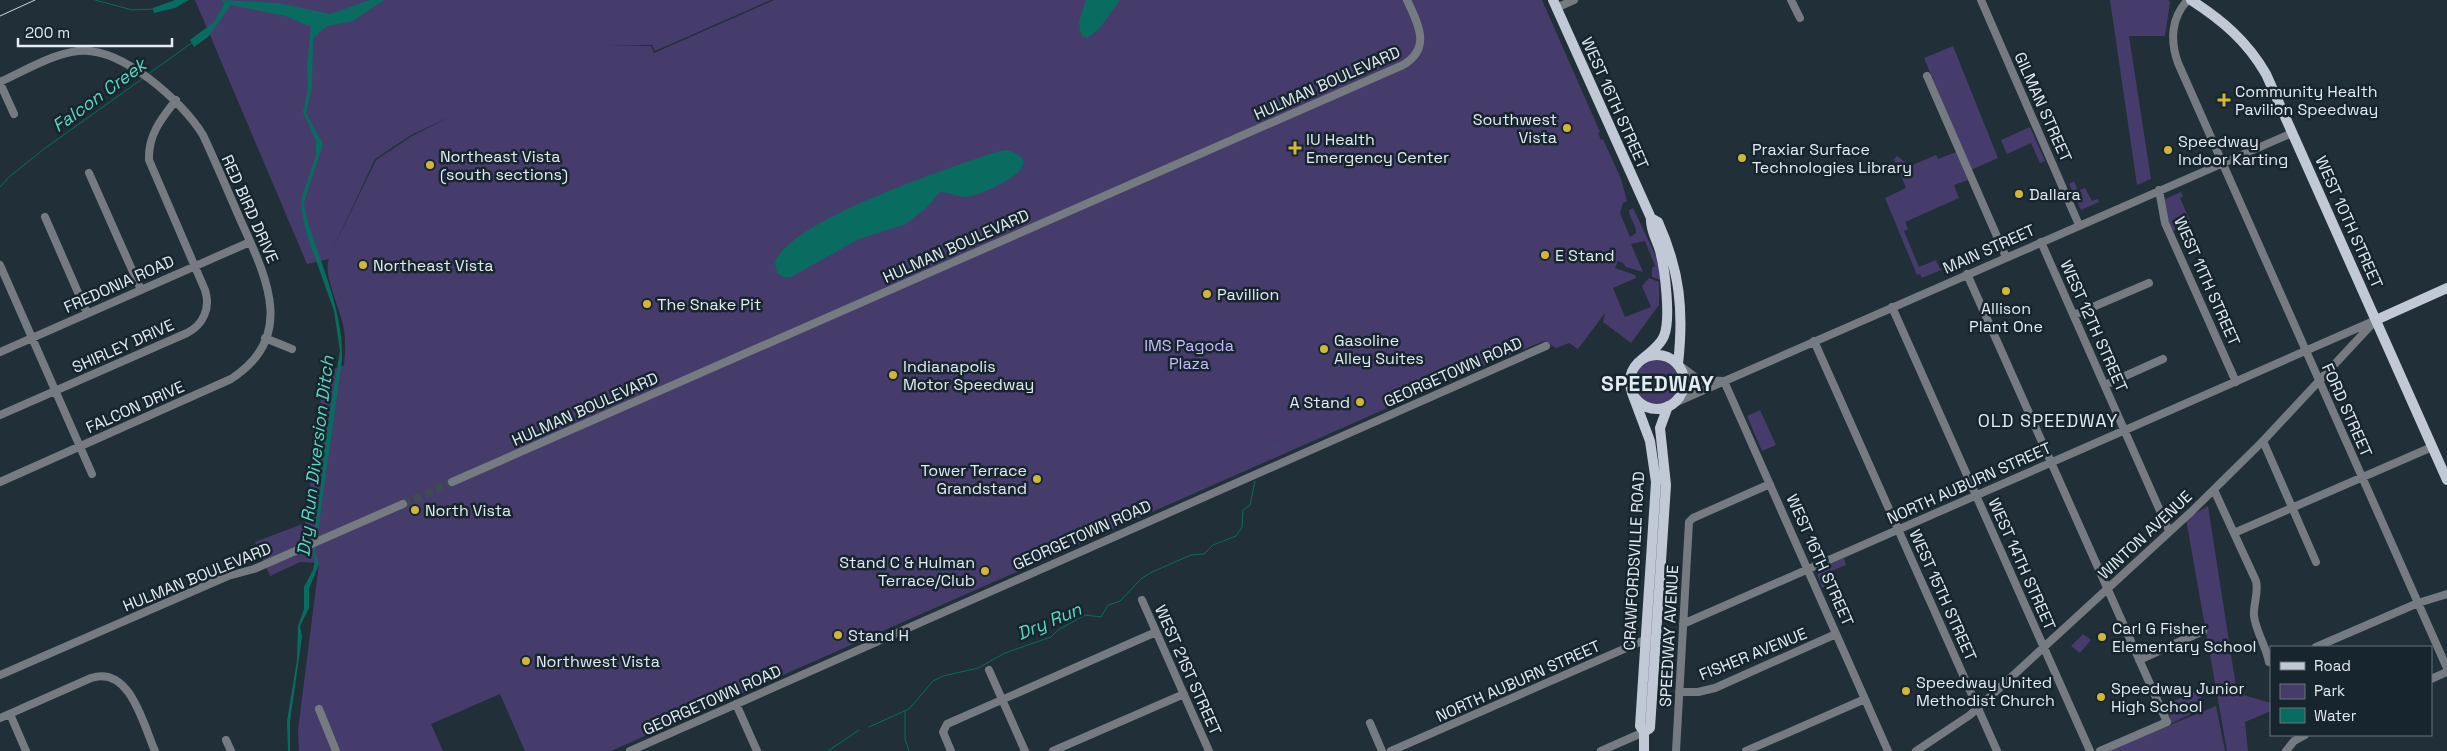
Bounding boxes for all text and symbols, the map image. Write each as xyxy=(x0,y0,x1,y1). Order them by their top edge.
scale bar xyxy=(18,15,171,47)
text: 200 m xyxy=(25,23,70,42)
street label: WEST 16TH STREET xyxy=(1576,34,1654,172)
street label: HULMAN BOULEVARD xyxy=(1251,41,1403,125)
street label: GILMAN STREET xyxy=(2009,49,2077,165)
water label: Falcon Creek xyxy=(47,52,152,137)
place label: Community Health Pavilion Speedway xyxy=(2235,81,2378,120)
marker: Community Health Pavilion Speedway xyxy=(2217,93,2231,107)
place label: Southwest Vista xyxy=(1473,109,1557,148)
marker: Southwest Vista xyxy=(1561,122,1573,134)
place label: IU Health Emergency Center xyxy=(1306,129,1449,168)
place label: Speedway Indoor Karting xyxy=(2178,131,2288,170)
place label: Praxiar Surface Technologies Library xyxy=(1752,139,1912,178)
marker: IU Health Emergency Center xyxy=(1288,141,1302,155)
marker: Speedway Indoor Karting xyxy=(2162,144,2174,156)
place label: Northeast Vista (south sections) xyxy=(440,146,568,185)
street label: RED BIRD DRIVE xyxy=(217,151,283,267)
marker: Praxiar Surface Technologies Library xyxy=(1736,152,1748,164)
street label: WEST 10TH STREET xyxy=(2310,153,2388,291)
marker: Northeast Vista (south sections) xyxy=(424,159,436,171)
place label: Dallara xyxy=(2029,184,2081,205)
marker: Dallara xyxy=(2013,188,2025,200)
street label: HULMAN BOULEVARD xyxy=(880,204,1032,288)
street label: WEST 11TH STREET xyxy=(2169,213,2245,349)
street label: MAIN STREET xyxy=(1940,219,2038,279)
place label: E Stand xyxy=(1555,245,1615,266)
marker: E Stand xyxy=(1539,249,1551,261)
street label: FREDONIA ROAD xyxy=(60,250,178,318)
place label: Northeast Vista xyxy=(373,255,493,276)
street label: WEST 12TH STREET xyxy=(2056,257,2132,395)
marker: Northeast Vista xyxy=(357,259,369,271)
place label: Pavillion xyxy=(1217,284,1279,305)
marker: Allison Plant One xyxy=(2000,285,2012,297)
marker: Pavillion xyxy=(1201,288,1213,300)
place label: The Snake Pit xyxy=(657,294,761,315)
marker: The Snake Pit xyxy=(641,298,653,310)
place label: Allison Plant One xyxy=(1969,298,2043,337)
street label: SHIRLEY DRIVE xyxy=(69,314,177,378)
place label: Gasoline Alley Suites xyxy=(1334,330,1424,369)
street label: GEORGETOWN ROAD xyxy=(1380,332,1526,412)
park label: IMS Pagoda Plaza xyxy=(1144,335,1234,374)
marker: Gasoline Alley Suites xyxy=(1318,343,1330,355)
water label: Dry Run Diversion Ditch xyxy=(291,353,339,558)
place label: Indianapolis Motor Speedway xyxy=(903,356,1034,395)
street label: FORD STREET xyxy=(2317,360,2377,460)
street label: HULMAN BOULEVARD xyxy=(509,367,661,451)
marker: Indianapolis Motor Speedway xyxy=(887,369,899,381)
district label: SPEEDWAY xyxy=(1601,370,1715,397)
street label: FALCON DRIVE xyxy=(82,376,188,438)
place label: A Stand xyxy=(1290,392,1350,413)
marker: A Stand xyxy=(1354,396,1366,408)
district label: OLD SPEEDWAY xyxy=(1978,409,2118,432)
street label: NORTH AUBURN STREET xyxy=(1883,437,2055,529)
place label: Tower Terrace Grandstand xyxy=(921,460,1027,499)
street label: CRAWFORDSVILLE ROAD xyxy=(1619,471,1649,651)
marker: Tower Terrace Grandstand xyxy=(1031,473,1043,485)
street label: WINTON AVENUE xyxy=(2094,486,2196,584)
street label: WEST 16TH STREET xyxy=(1781,491,1859,629)
street label: GEORGETOWN ROAD xyxy=(1009,495,1155,575)
street label: WEST 14TH STREET xyxy=(1983,495,2061,633)
place label: North Vista xyxy=(425,500,511,521)
marker: North Vista xyxy=(409,504,421,516)
street label: WEST 15TH STREET xyxy=(1905,526,1981,664)
street label: HULMAN BOULEVARD xyxy=(120,538,274,616)
place label: Stand C & Hulman Terrace/Club xyxy=(839,552,975,591)
street label: SPEEDWAY AVENUE xyxy=(1655,564,1683,708)
marker: Stand C & Hulman Terrace/Club xyxy=(979,565,991,577)
water label: Dry Run xyxy=(1013,597,1086,645)
street label: WEST 21ST STREET xyxy=(1150,602,1226,738)
place label: Carl G Fisher Elementary School xyxy=(2112,618,2257,657)
street label: FISHER AVENUE xyxy=(1696,623,1810,685)
place label: Stand H xyxy=(848,625,909,646)
marker: Stand H xyxy=(832,629,844,641)
marker: Carl G Fisher Elementary School xyxy=(2096,631,2108,643)
street label: NORTH AUBURN STREET xyxy=(1432,635,1604,727)
legend xyxy=(2270,646,2432,736)
place label: Northwest Vista xyxy=(536,651,660,672)
marker: Northwest Vista xyxy=(520,655,532,667)
text: Road xyxy=(2314,656,2351,675)
street label: GEORGETOWN ROAD xyxy=(639,660,785,740)
place label: Speedway United Methodist Church xyxy=(1916,672,2055,711)
place label: Speedway Junior High School xyxy=(2111,678,2244,717)
text: Park xyxy=(2314,681,2345,700)
marker: Speedway United Methodist Church xyxy=(1900,685,1912,697)
marker: Speedway Junior High School xyxy=(2095,691,2107,703)
text: Water xyxy=(2314,706,2357,725)

